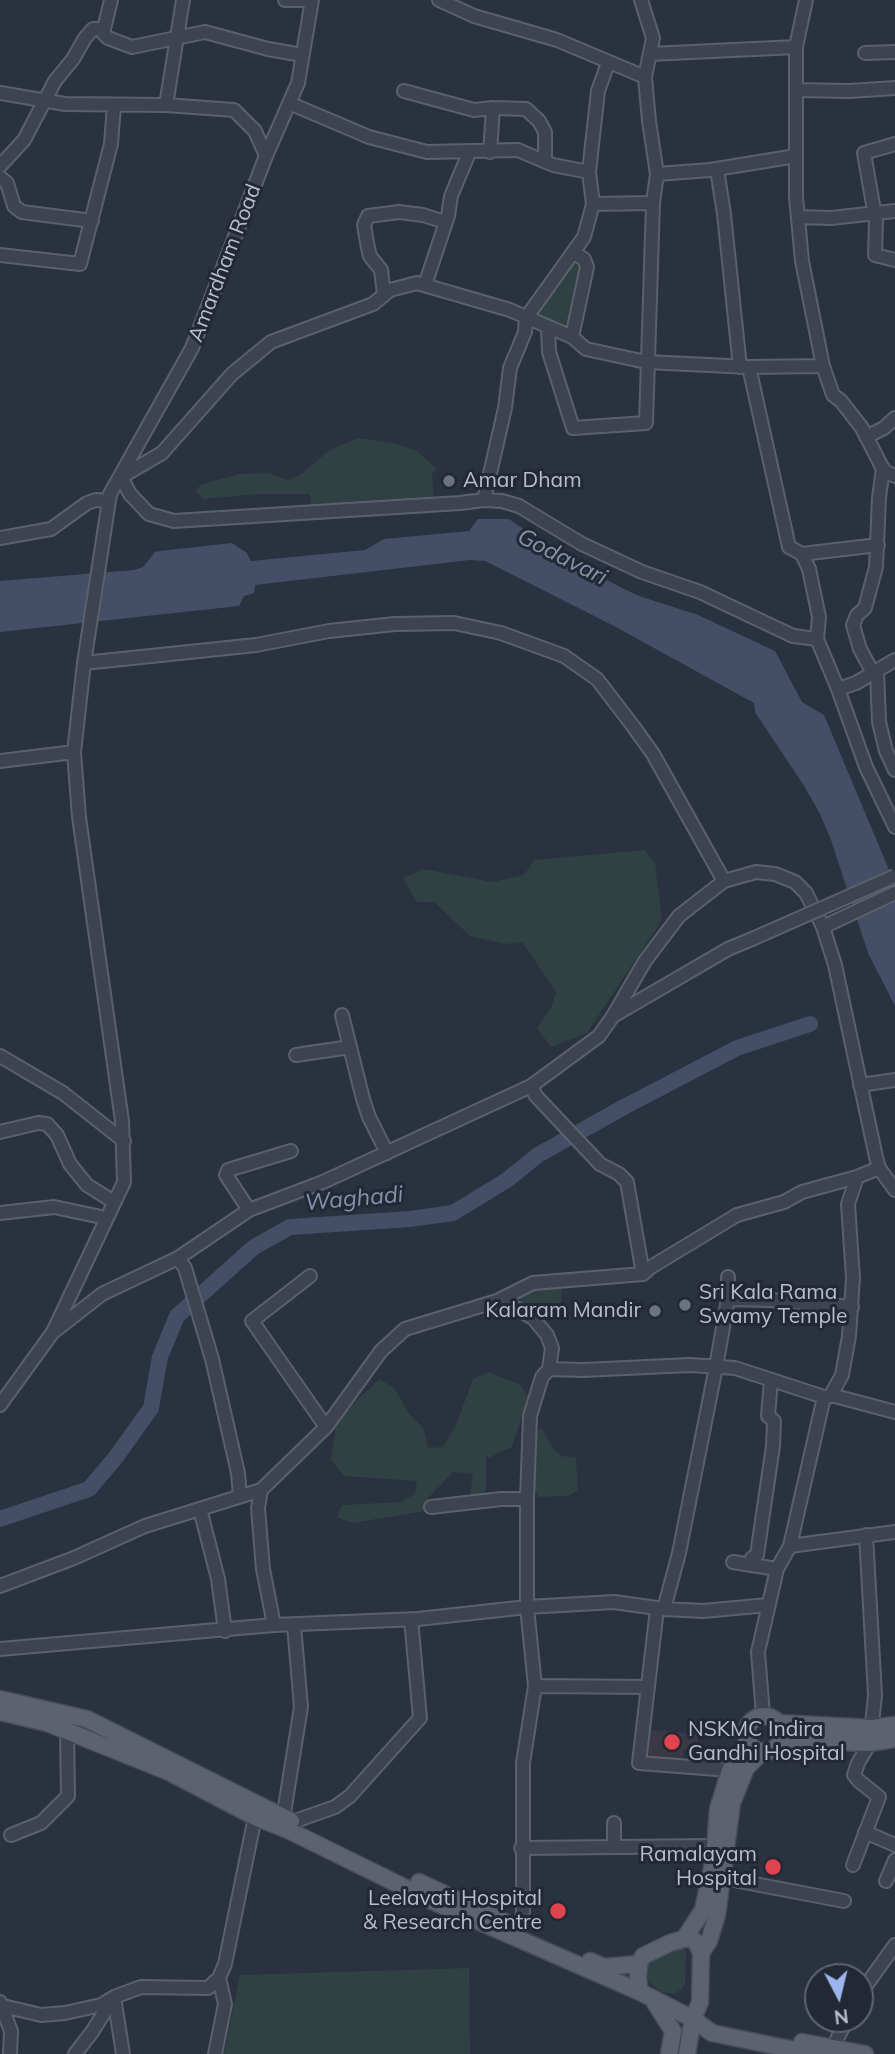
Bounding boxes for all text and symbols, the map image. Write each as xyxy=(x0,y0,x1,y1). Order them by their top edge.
street label: Amardham Road xyxy=(183,181,267,345)
place label: Amar Dham xyxy=(463,468,582,494)
marker: Amar Dham xyxy=(441,473,457,489)
water label: Godavari xyxy=(513,523,611,591)
water label: Waghadi xyxy=(304,1181,404,1217)
place label: Sri Kala Rama Swamy Temple xyxy=(699,1280,848,1330)
marker: Sri Kala Rama Swamy Temple xyxy=(677,1297,693,1313)
place label: Kalaram Mandir xyxy=(485,1298,641,1324)
marker: Kalaram Mandir xyxy=(647,1303,663,1319)
place label: NSKMC Indira Gandhi Hospital xyxy=(688,1717,845,1767)
marker: NSKMC Indira Gandhi Hospital xyxy=(662,1732,682,1752)
place label: Ramalayam Hospital xyxy=(639,1842,757,1892)
marker: Ramalayam Hospital xyxy=(763,1857,783,1877)
place label: Leelavati Hospital & Research Centre xyxy=(363,1886,542,1936)
marker: Leelavati Hospital & Research Centre xyxy=(548,1901,568,1921)
north arrow xyxy=(804,1963,874,2033)
text: N xyxy=(833,2004,850,2030)

